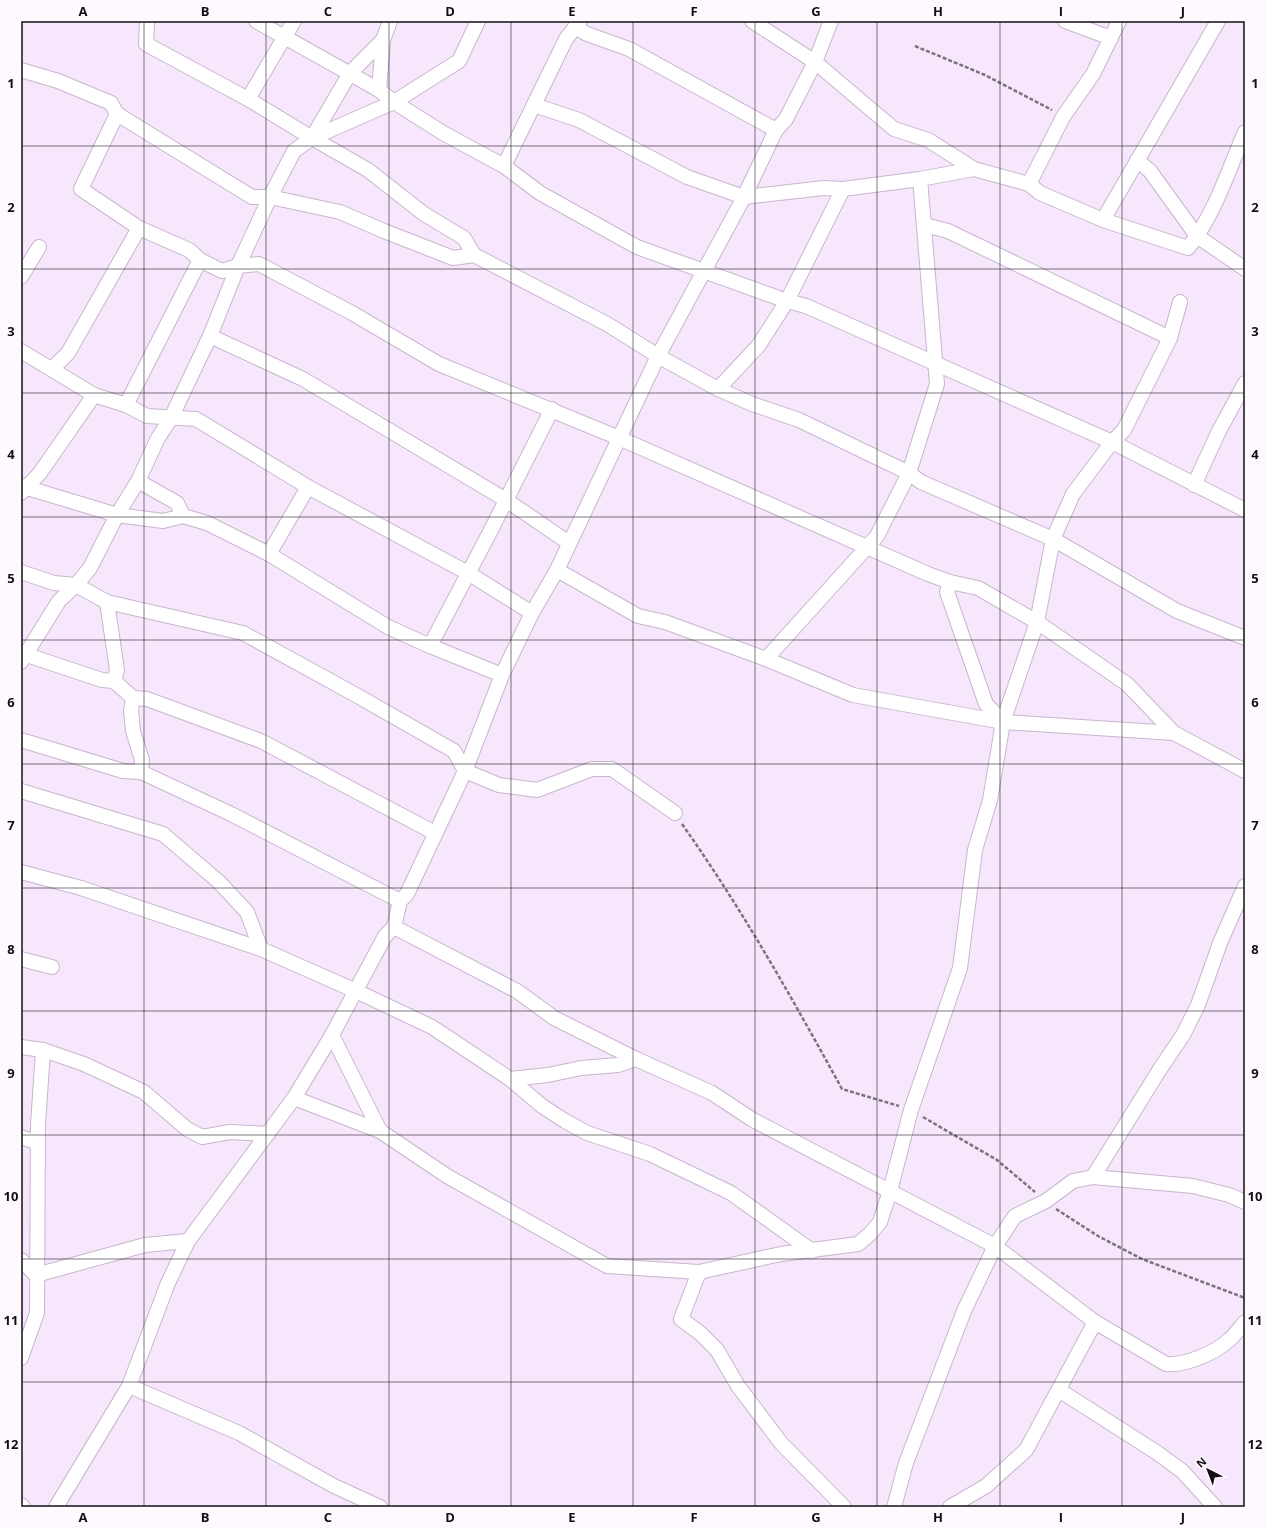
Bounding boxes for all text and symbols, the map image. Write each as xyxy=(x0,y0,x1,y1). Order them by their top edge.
text: A xyxy=(79,2,88,20)
text: B xyxy=(201,2,210,20)
text: C xyxy=(324,2,332,20)
text: D xyxy=(445,2,455,20)
text: E xyxy=(568,2,576,20)
text: F xyxy=(690,2,698,20)
text: G xyxy=(811,2,821,20)
text: H xyxy=(933,2,943,20)
text: I xyxy=(1059,2,1063,20)
text: J xyxy=(1180,2,1185,20)
text: 1 xyxy=(7,74,15,92)
text: 1 xyxy=(1251,74,1259,92)
text: 2 xyxy=(7,198,15,216)
text: 2 xyxy=(1251,198,1259,216)
text: 3 xyxy=(7,322,15,340)
text: 3 xyxy=(1251,322,1259,340)
text: 4 xyxy=(7,445,15,463)
text: 4 xyxy=(1251,445,1259,463)
text: 5 xyxy=(7,569,15,587)
text: 5 xyxy=(1251,569,1259,587)
text: 6 xyxy=(7,693,15,711)
text: 6 xyxy=(1251,693,1259,711)
text: 7 xyxy=(7,816,15,834)
text: 7 xyxy=(1251,816,1259,834)
text: 8 xyxy=(7,940,15,958)
text: 8 xyxy=(1251,940,1259,958)
text: 9 xyxy=(7,1064,15,1082)
text: 9 xyxy=(1251,1064,1259,1082)
text: 10 xyxy=(4,1187,18,1205)
text: 10 xyxy=(1248,1187,1262,1205)
text: 11 xyxy=(4,1311,18,1329)
text: 11 xyxy=(1248,1311,1262,1329)
text: 12 xyxy=(4,1435,19,1453)
text: 12 xyxy=(1248,1435,1263,1453)
north arrow xyxy=(1188,1450,1228,1490)
text: N xyxy=(1193,1454,1209,1471)
text: A xyxy=(79,1508,88,1526)
text: B xyxy=(201,1508,210,1526)
text: C xyxy=(324,1508,332,1526)
text: D xyxy=(445,1508,455,1526)
text: E xyxy=(568,1508,576,1526)
text: F xyxy=(690,1508,698,1526)
text: G xyxy=(811,1508,821,1526)
text: H xyxy=(933,1508,943,1526)
text: I xyxy=(1059,1508,1063,1526)
text: J xyxy=(1180,1508,1185,1526)

